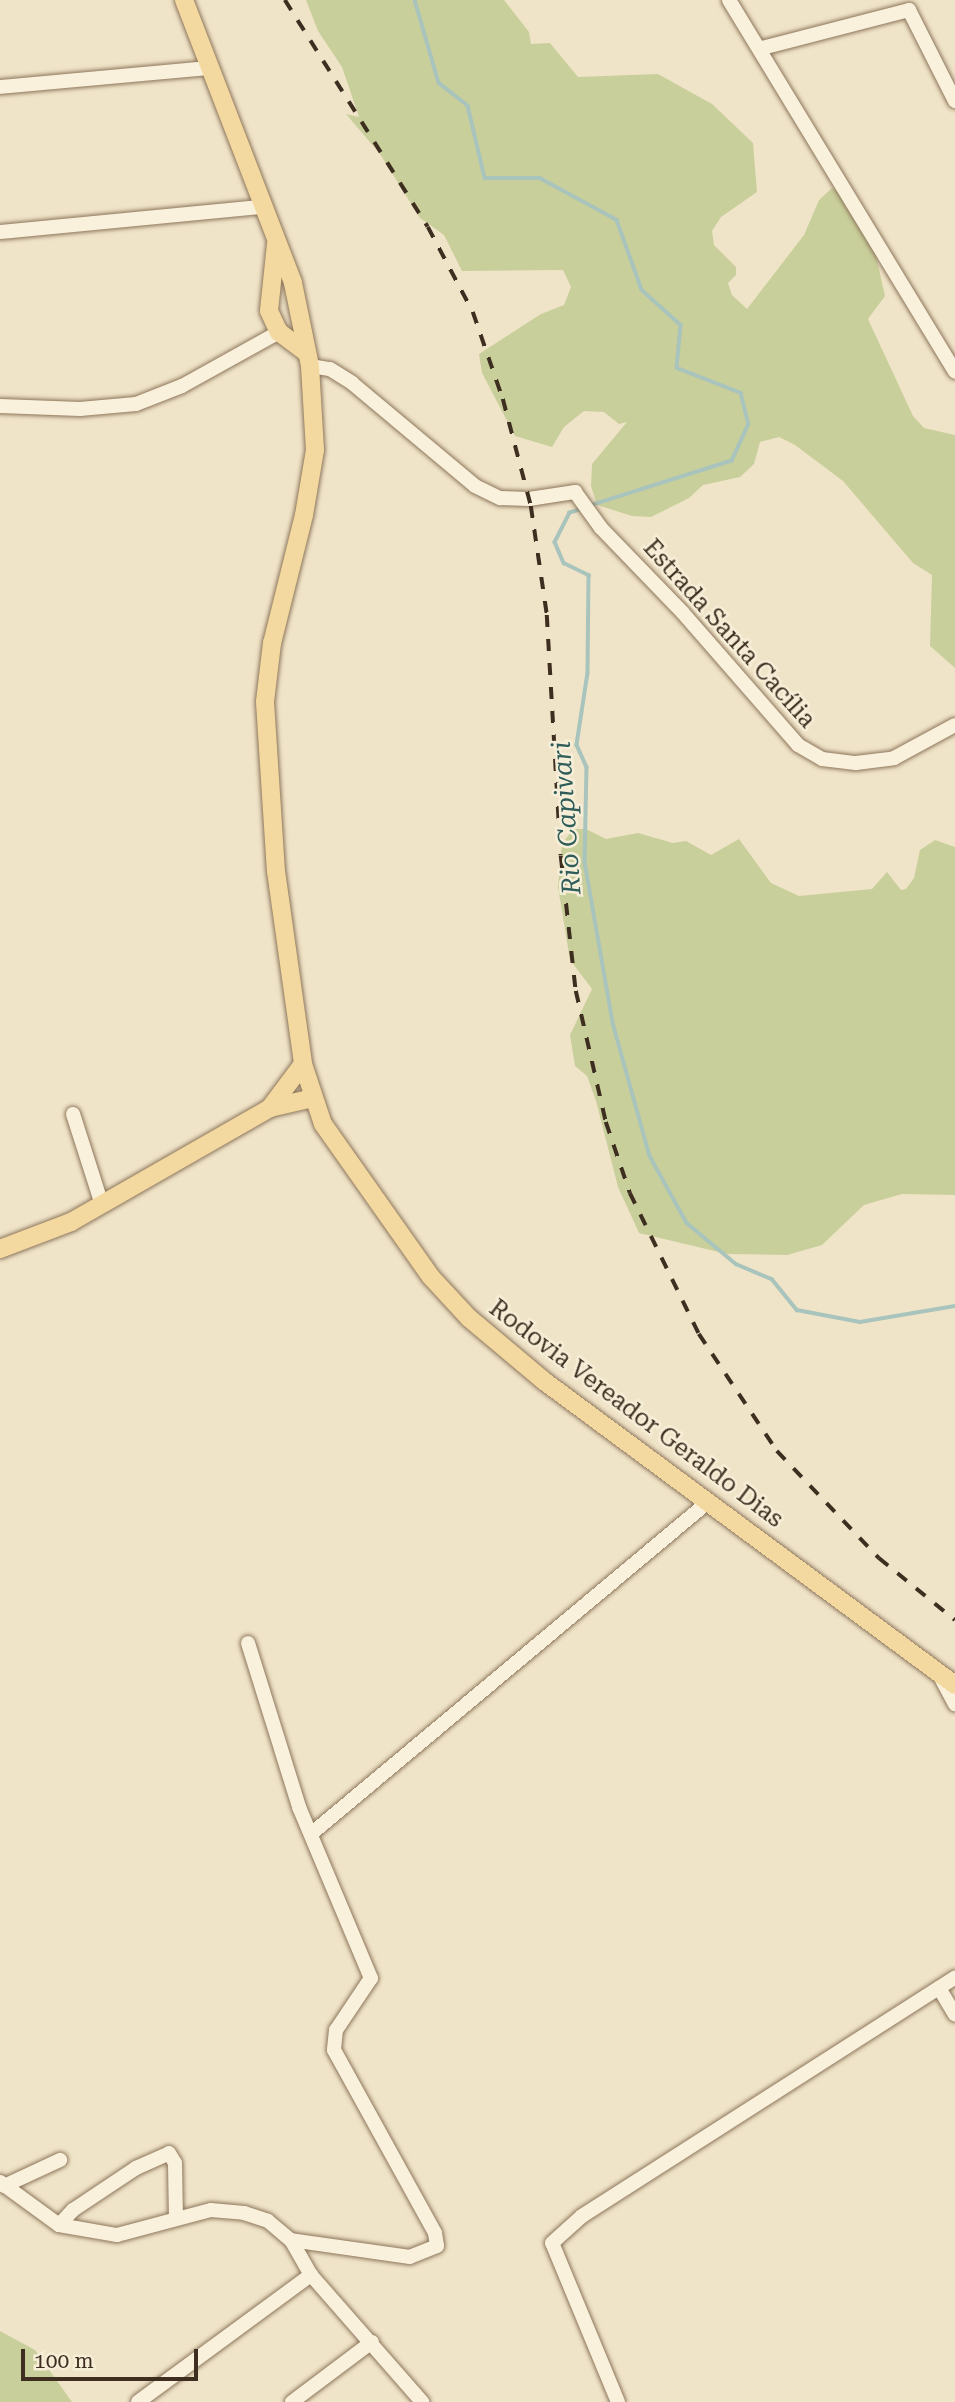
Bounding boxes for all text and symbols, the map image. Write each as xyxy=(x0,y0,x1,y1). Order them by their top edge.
street label: Estrada Santa Cacília xyxy=(637,534,821,734)
water label: Rio Capivari xyxy=(546,740,588,896)
street label: Rodovia Vereador Geraldo Dias xyxy=(483,1294,789,1534)
scale bar xyxy=(24,2336,201,2380)
text: 100 m xyxy=(34,2349,94,2373)

